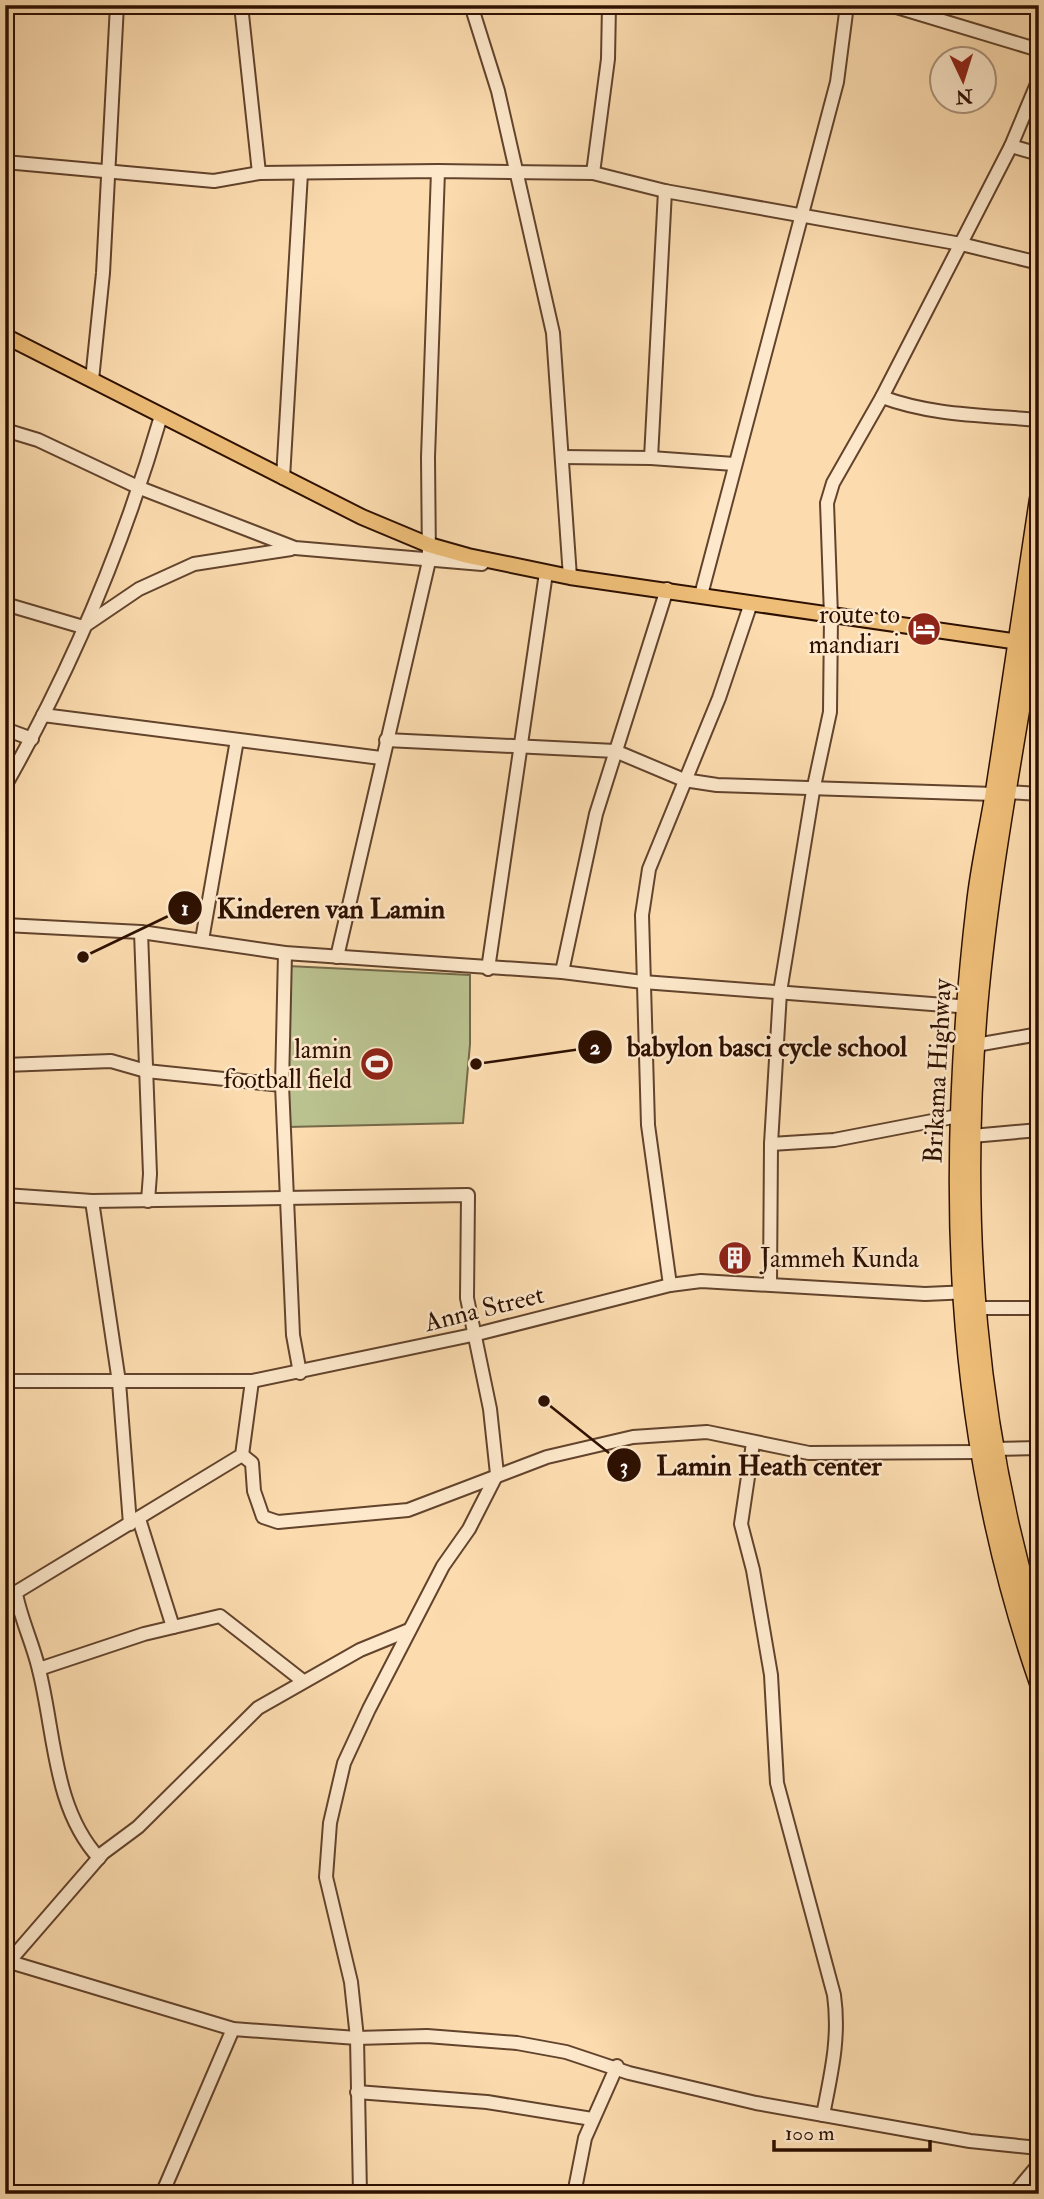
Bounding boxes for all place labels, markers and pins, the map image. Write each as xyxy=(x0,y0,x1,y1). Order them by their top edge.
place label: route to mandiari xyxy=(809,599,900,661)
hotel icon: route to mandiari xyxy=(905,610,943,648)
callout: Kinderen van Lamin xyxy=(167,883,459,932)
callout: babylon basci cycle school xyxy=(578,1022,921,1071)
place label: lamin football field xyxy=(223,1034,352,1096)
sports icon: lamin football field xyxy=(358,1045,396,1083)
building icon: Jammeh Kunda xyxy=(716,1239,754,1277)
place label: Jammeh Kunda xyxy=(759,1243,919,1275)
callout: Lamin Heath center xyxy=(607,1441,895,1490)

